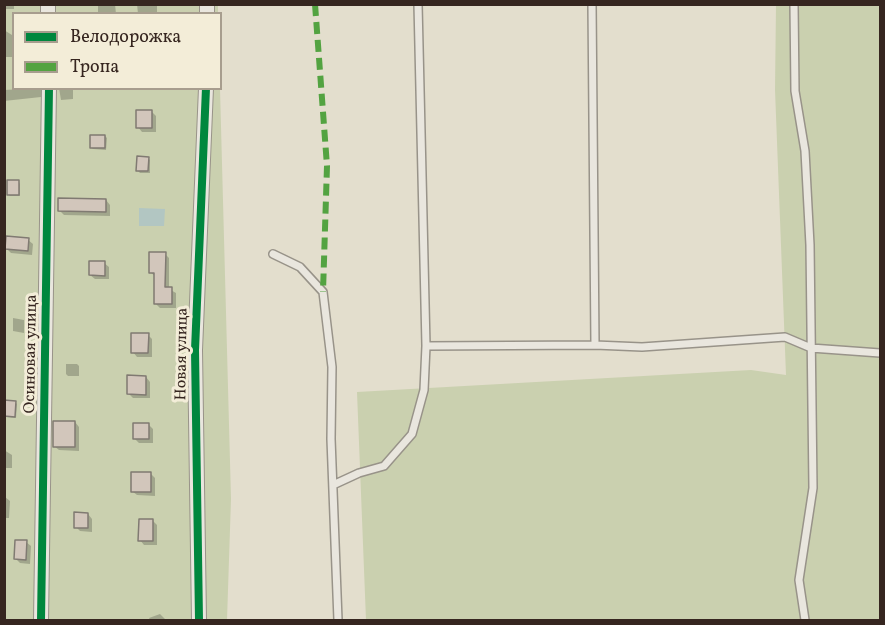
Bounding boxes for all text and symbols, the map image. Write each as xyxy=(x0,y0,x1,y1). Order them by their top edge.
legend xyxy=(12,12,222,90)
text: Велодорожка xyxy=(70,25,181,50)
text: Тропа xyxy=(70,55,119,80)
street label: Осиновая улица xyxy=(21,294,43,414)
street label: Новая улица xyxy=(173,307,193,401)

